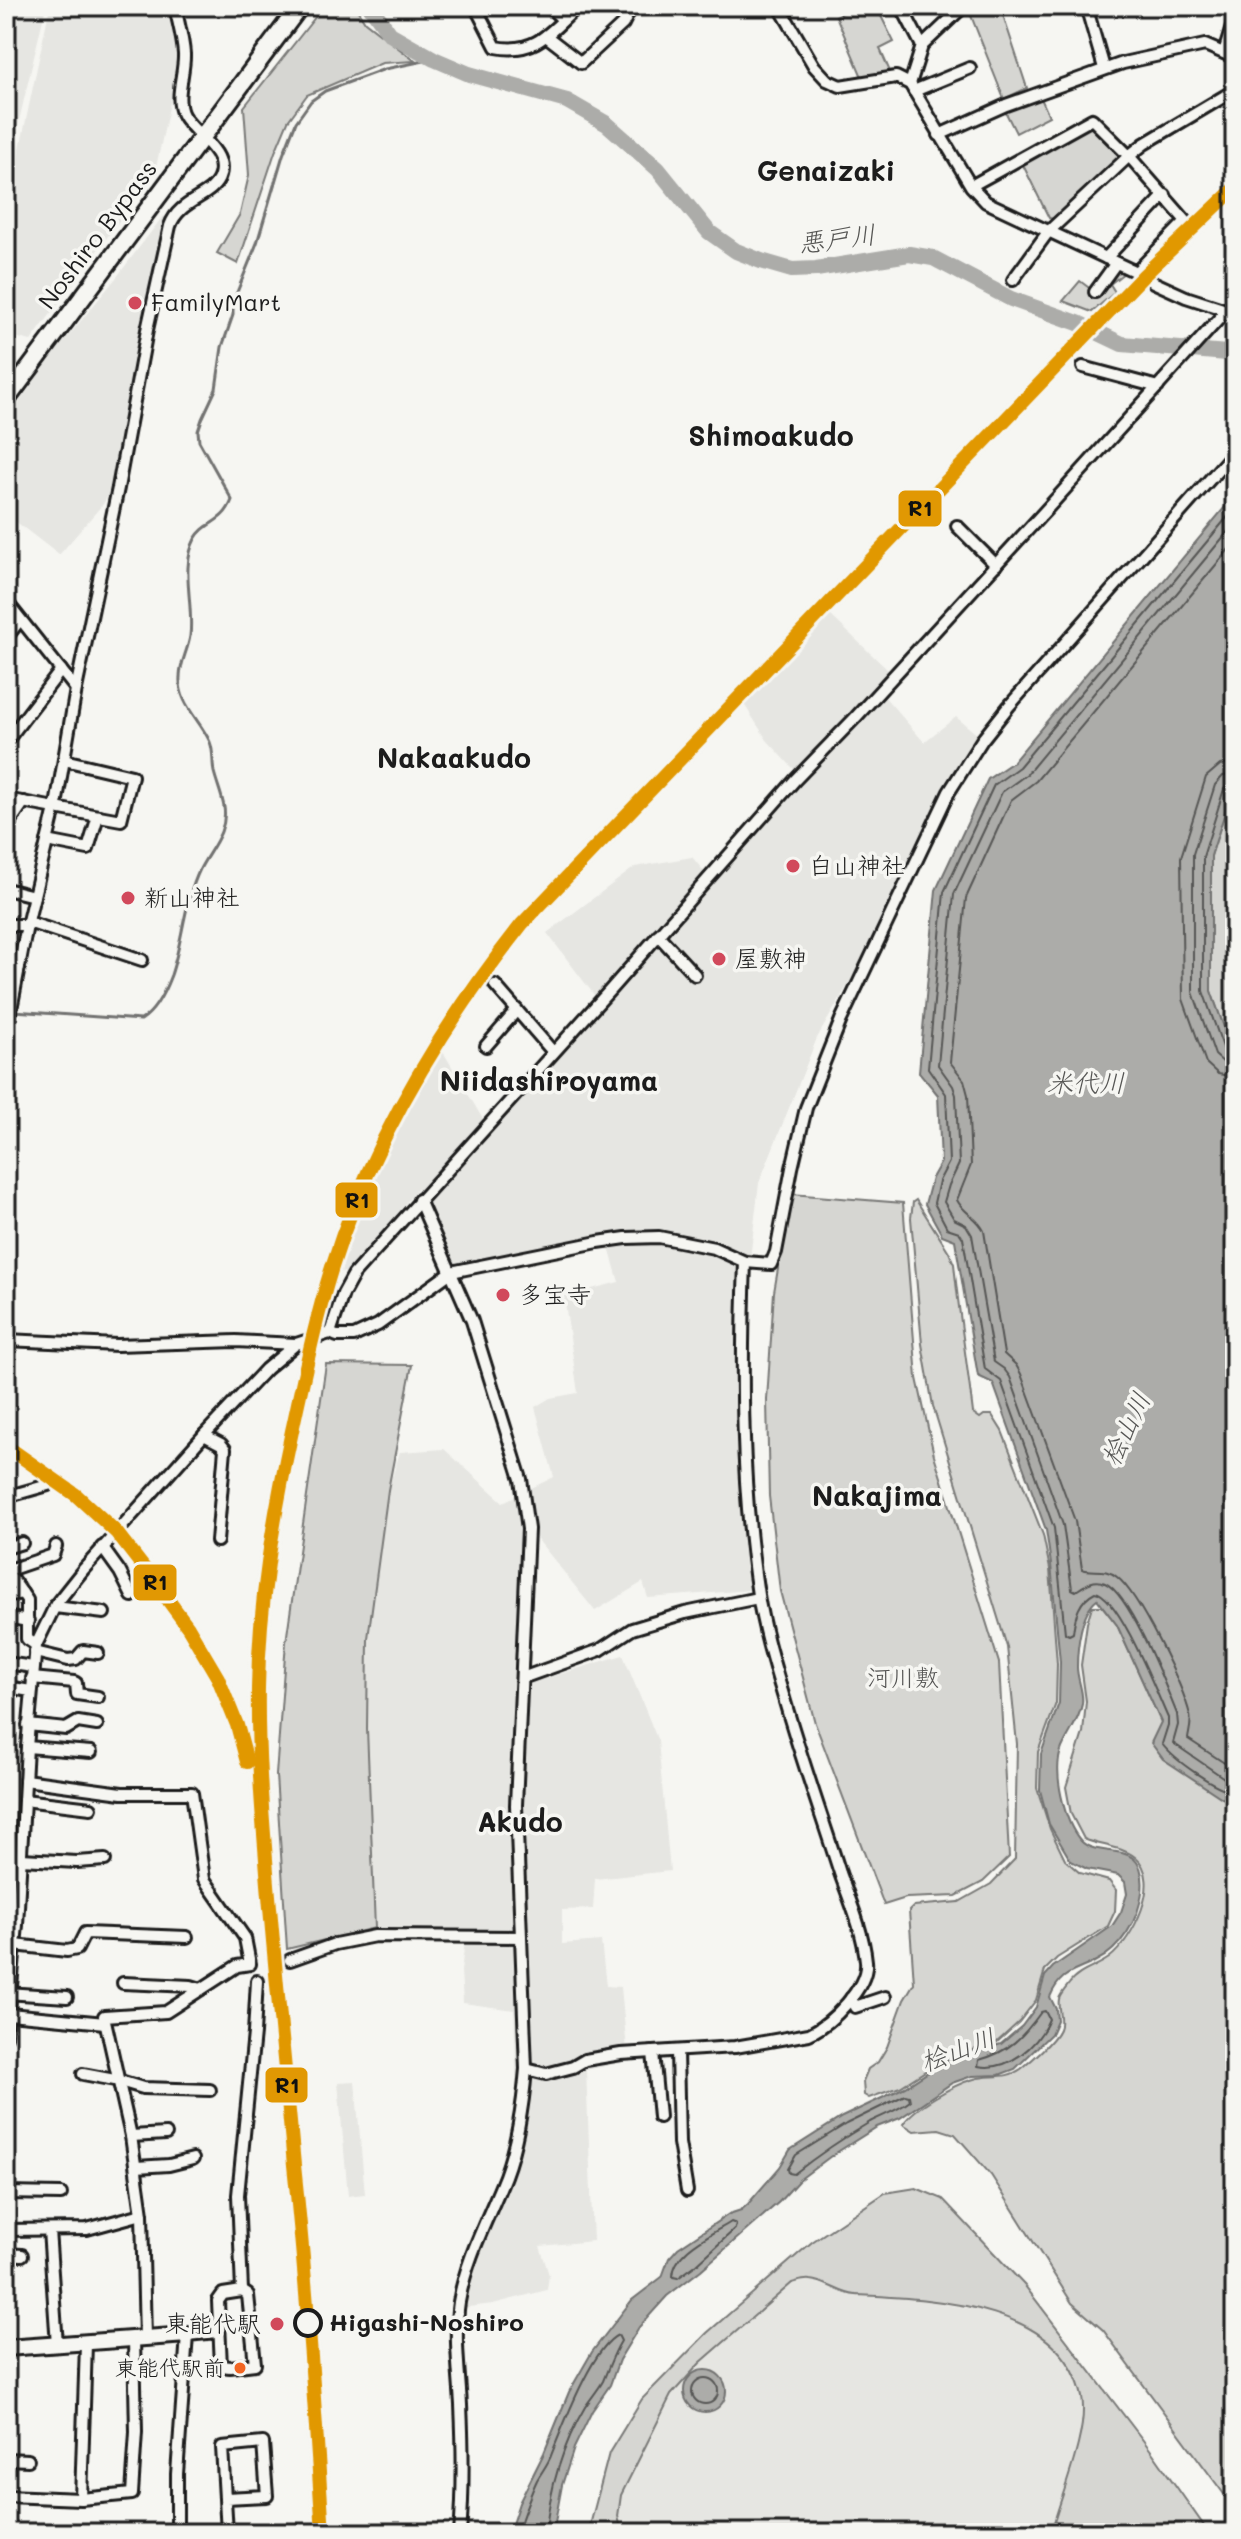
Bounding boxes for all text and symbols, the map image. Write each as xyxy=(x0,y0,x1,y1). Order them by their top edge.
district label: Genaizaki xyxy=(757,152,895,188)
street label: Noshiro Bypass xyxy=(31,153,163,315)
water label: 悪戸川 xyxy=(796,216,878,260)
place label: FamilyMart xyxy=(151,286,281,317)
marker: FamilyMart xyxy=(126,294,144,312)
district label: Shimoakudo xyxy=(688,417,854,453)
line badge: R1 xyxy=(897,489,943,528)
text: R1 xyxy=(908,493,932,522)
district label: Nakaakudo xyxy=(377,739,531,775)
place label: 白山神社 xyxy=(809,849,905,880)
marker: 白山神社 xyxy=(784,857,802,875)
place label: 新山神社 xyxy=(144,881,240,912)
marker: 新山神社 xyxy=(119,889,137,907)
place label: 屋敷神 xyxy=(735,942,807,973)
marker: 屋敷神 xyxy=(710,950,728,968)
district label: Niidashiroyama xyxy=(440,1062,658,1099)
water label: 米代川 xyxy=(1047,1065,1125,1099)
line badge: R1 xyxy=(334,1181,379,1219)
text: R1 xyxy=(345,1185,369,1214)
place label: 多宝寺 xyxy=(519,1278,591,1309)
marker: 多宝寺 xyxy=(494,1286,512,1304)
water label: 桧山川 xyxy=(1093,1386,1157,1471)
district label: Nakajima xyxy=(812,1477,942,1513)
line badge: R1 xyxy=(132,1563,178,1602)
text: R1 xyxy=(143,1567,167,1596)
park label: 河川敷 xyxy=(867,1661,939,1692)
district label: Akudo xyxy=(477,1803,563,1839)
water label: 桧山川 xyxy=(915,2020,1000,2078)
line badge: R1 xyxy=(264,2066,309,2104)
text: R1 xyxy=(275,2070,299,2099)
place label: Higashi-Noshiro xyxy=(329,2306,524,2337)
place label: 東能代駅 xyxy=(165,2307,261,2338)
marker: Higashi-Noshiro xyxy=(294,2309,322,2337)
marker: 東能代駅 xyxy=(268,2315,286,2333)
place label: 東能代駅前 xyxy=(115,2353,225,2382)
marker: 東能代駅前 xyxy=(232,2360,248,2376)

